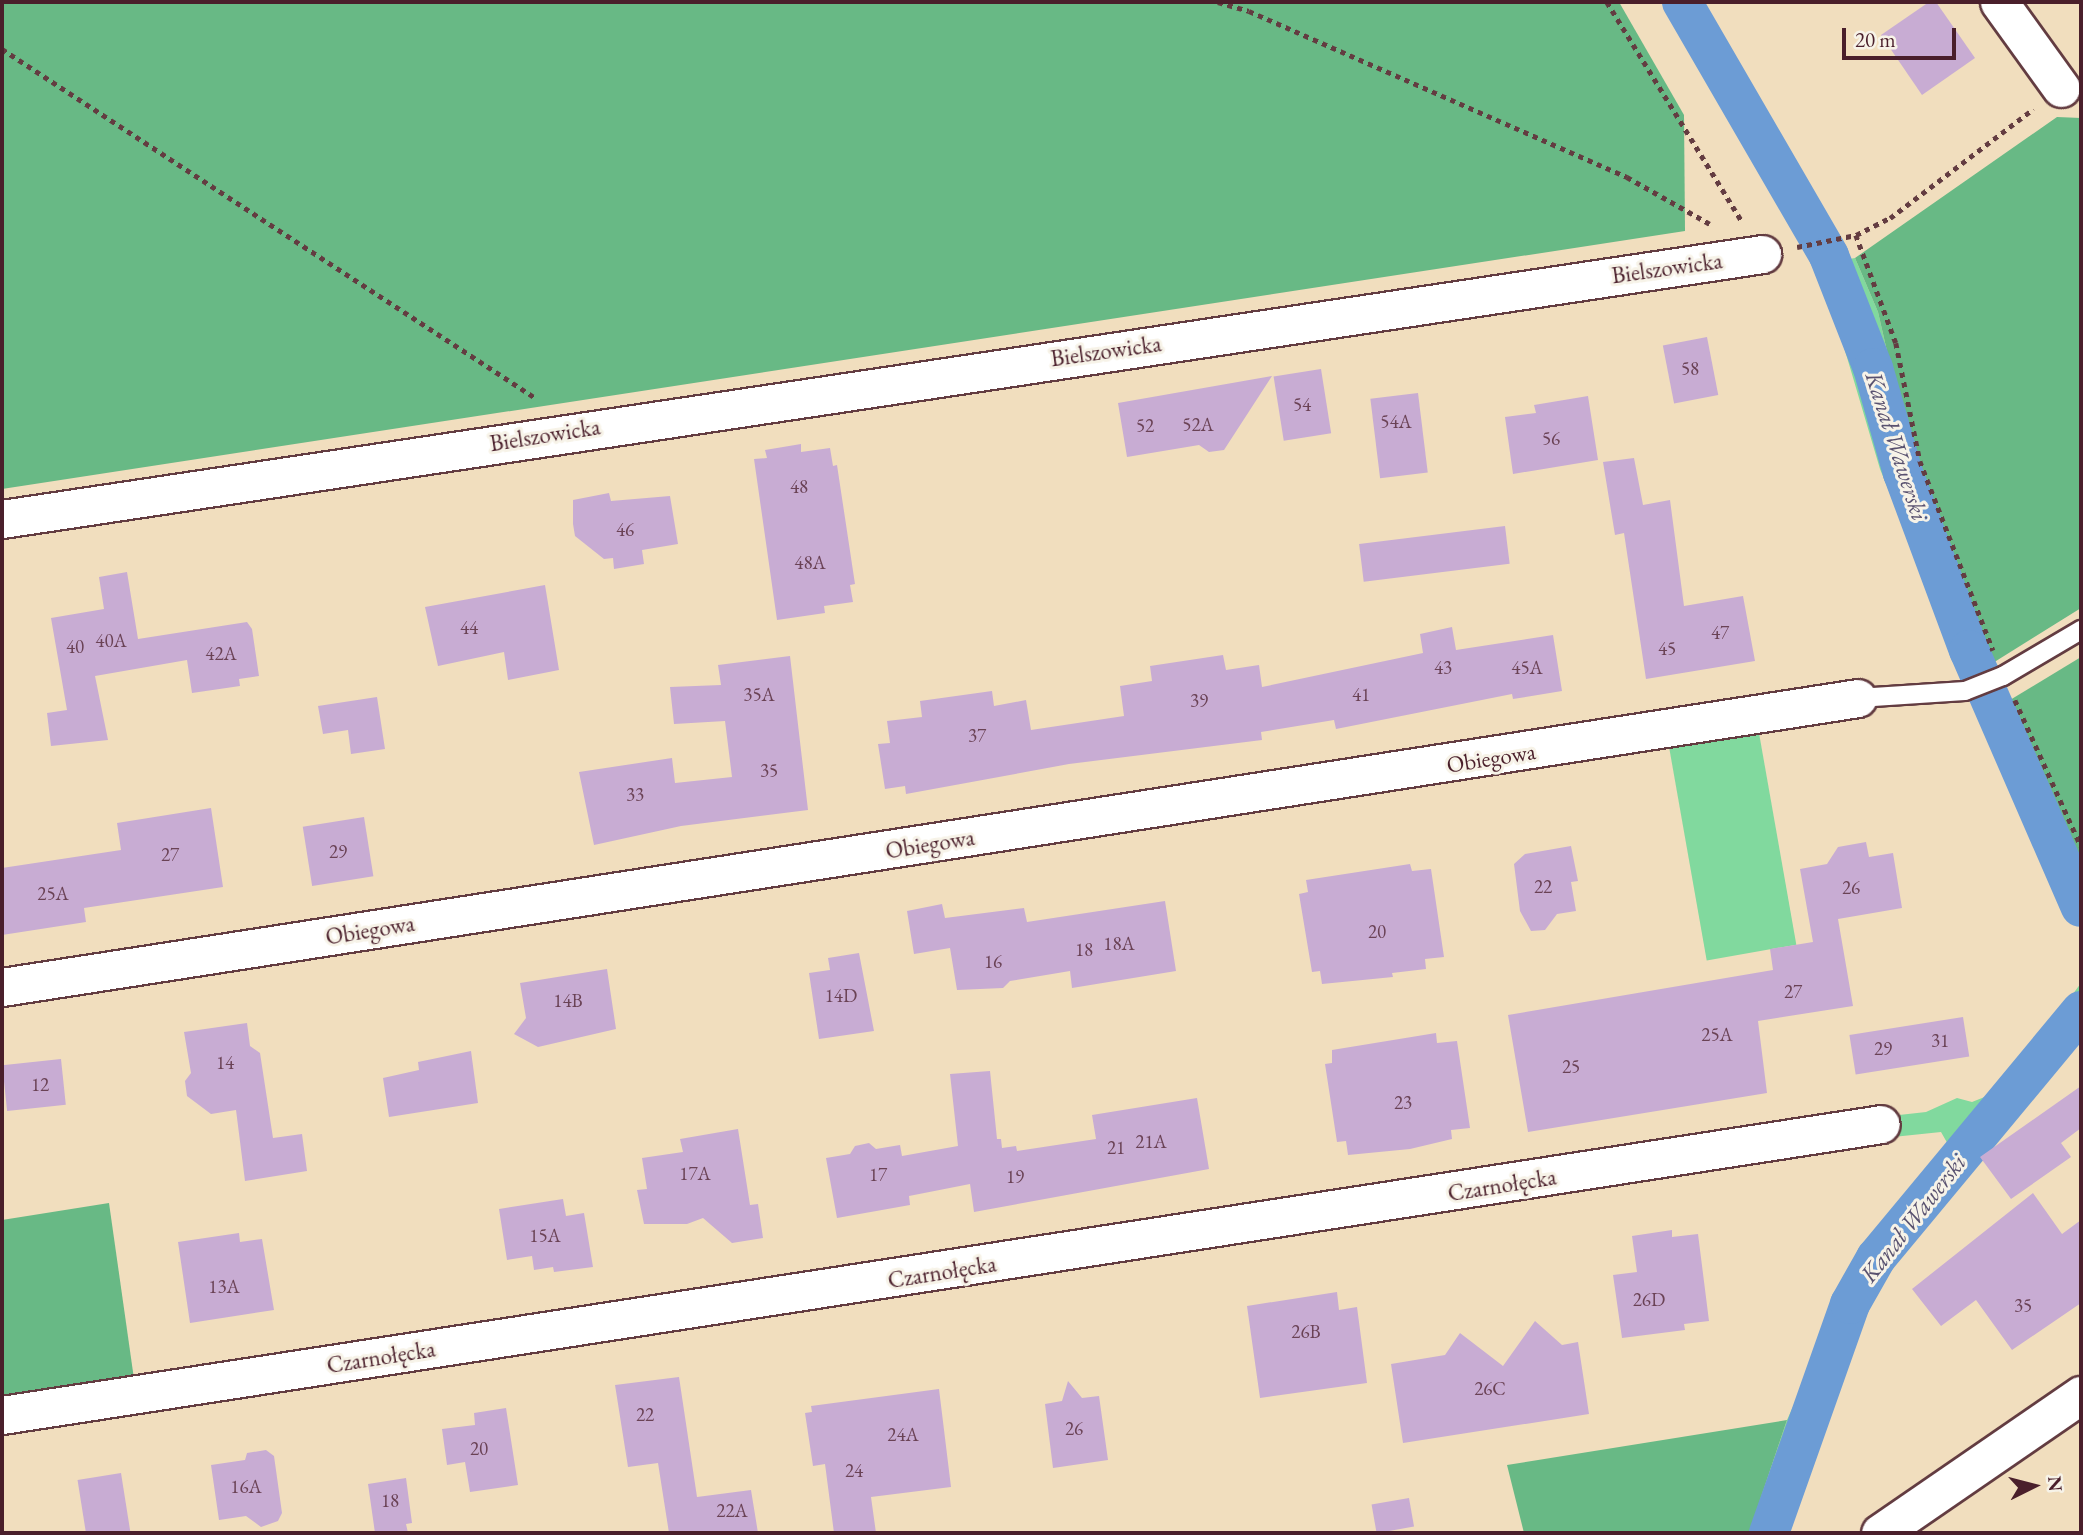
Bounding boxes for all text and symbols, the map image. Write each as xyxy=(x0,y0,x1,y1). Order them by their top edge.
scale bar xyxy=(1845,14,1959,58)
text: 20 m xyxy=(1855,26,1896,53)
street label: Bielszowicka xyxy=(1610,247,1724,289)
street label: Bielszowicka xyxy=(1049,330,1163,372)
house number: 58 xyxy=(1681,358,1699,380)
water label: Kanał Wawerski xyxy=(1859,368,1935,524)
house number: 54 xyxy=(1293,394,1311,416)
house number: 54A xyxy=(1380,411,1412,433)
street label: Bielszowicka xyxy=(488,413,602,457)
house number: 52A xyxy=(1182,414,1214,436)
house number: 52 xyxy=(1136,415,1154,437)
house number: 56 xyxy=(1542,428,1560,450)
house number: 48 xyxy=(790,476,808,498)
house number: 46 xyxy=(616,519,634,541)
house number: 48A xyxy=(794,552,826,574)
house number: 44 xyxy=(460,617,478,639)
house number: 47 xyxy=(1711,622,1729,644)
house number: 40A xyxy=(95,630,127,652)
house number: 40 xyxy=(66,636,84,658)
house number: 45 xyxy=(1658,638,1676,660)
house number: 42A xyxy=(205,643,237,665)
house number: 43 xyxy=(1434,657,1452,679)
house number: 45A xyxy=(1511,657,1543,679)
house number: 35A xyxy=(743,684,775,706)
house number: 41 xyxy=(1352,684,1370,706)
house number: 39 xyxy=(1190,690,1208,712)
house number: 37 xyxy=(968,725,986,747)
street label: Obiegowa xyxy=(1445,737,1537,779)
house number: 35 xyxy=(760,760,778,782)
house number: 33 xyxy=(626,784,644,806)
street label: Obiegowa xyxy=(884,823,976,865)
house number: 29 xyxy=(329,841,347,863)
house number: 27 xyxy=(161,844,179,866)
house number: 22 xyxy=(1534,876,1552,898)
house number: 26 xyxy=(1842,877,1860,899)
house number: 25A xyxy=(37,883,69,905)
street label: Obiegowa xyxy=(324,909,416,951)
house number: 20 xyxy=(1368,921,1386,943)
house number: 18A xyxy=(1103,933,1135,955)
house number: 18 xyxy=(1075,939,1093,961)
house number: 16 xyxy=(984,951,1002,973)
house number: 27 xyxy=(1784,981,1802,1003)
house number: 14D xyxy=(825,985,857,1007)
house number: 14B xyxy=(553,990,583,1012)
house number: 25A xyxy=(1701,1024,1733,1046)
house number: 31 xyxy=(1931,1030,1949,1052)
house number: 29 xyxy=(1874,1038,1892,1060)
house number: 14 xyxy=(216,1052,234,1074)
house number: 25 xyxy=(1562,1056,1580,1078)
house number: 12 xyxy=(31,1074,49,1096)
house number: 23 xyxy=(1394,1092,1412,1114)
house number: 21A xyxy=(1135,1131,1167,1153)
house number: 21 xyxy=(1107,1137,1125,1159)
water label: Kanał Wawerski xyxy=(1854,1148,1972,1288)
house number: 17A xyxy=(679,1163,711,1185)
street label: Czarnołęcka xyxy=(1446,1163,1558,1207)
house number: 17 xyxy=(869,1164,887,1186)
house number: 19 xyxy=(1006,1166,1024,1188)
house number: 15A xyxy=(529,1225,561,1247)
street label: Czarnołęcka xyxy=(886,1250,998,1294)
house number: 13A xyxy=(208,1276,240,1298)
house number: 26D xyxy=(1633,1289,1665,1311)
house number: 35 xyxy=(2014,1295,2032,1317)
house number: 26B xyxy=(1291,1321,1321,1343)
street label: Czarnołęcka xyxy=(325,1335,437,1379)
house number: 26C xyxy=(1474,1378,1506,1400)
house number: 22 xyxy=(636,1404,654,1426)
house number: 26 xyxy=(1065,1418,1083,1440)
house number: 24A xyxy=(887,1424,919,1446)
house number: 20 xyxy=(470,1438,488,1460)
north arrow xyxy=(1999,1451,2069,1521)
house number: 24 xyxy=(845,1460,863,1482)
text: N xyxy=(2042,1475,2069,1493)
house number: 16A xyxy=(230,1476,262,1498)
house number: 18 xyxy=(381,1490,399,1512)
house number: 22A xyxy=(716,1500,748,1522)

